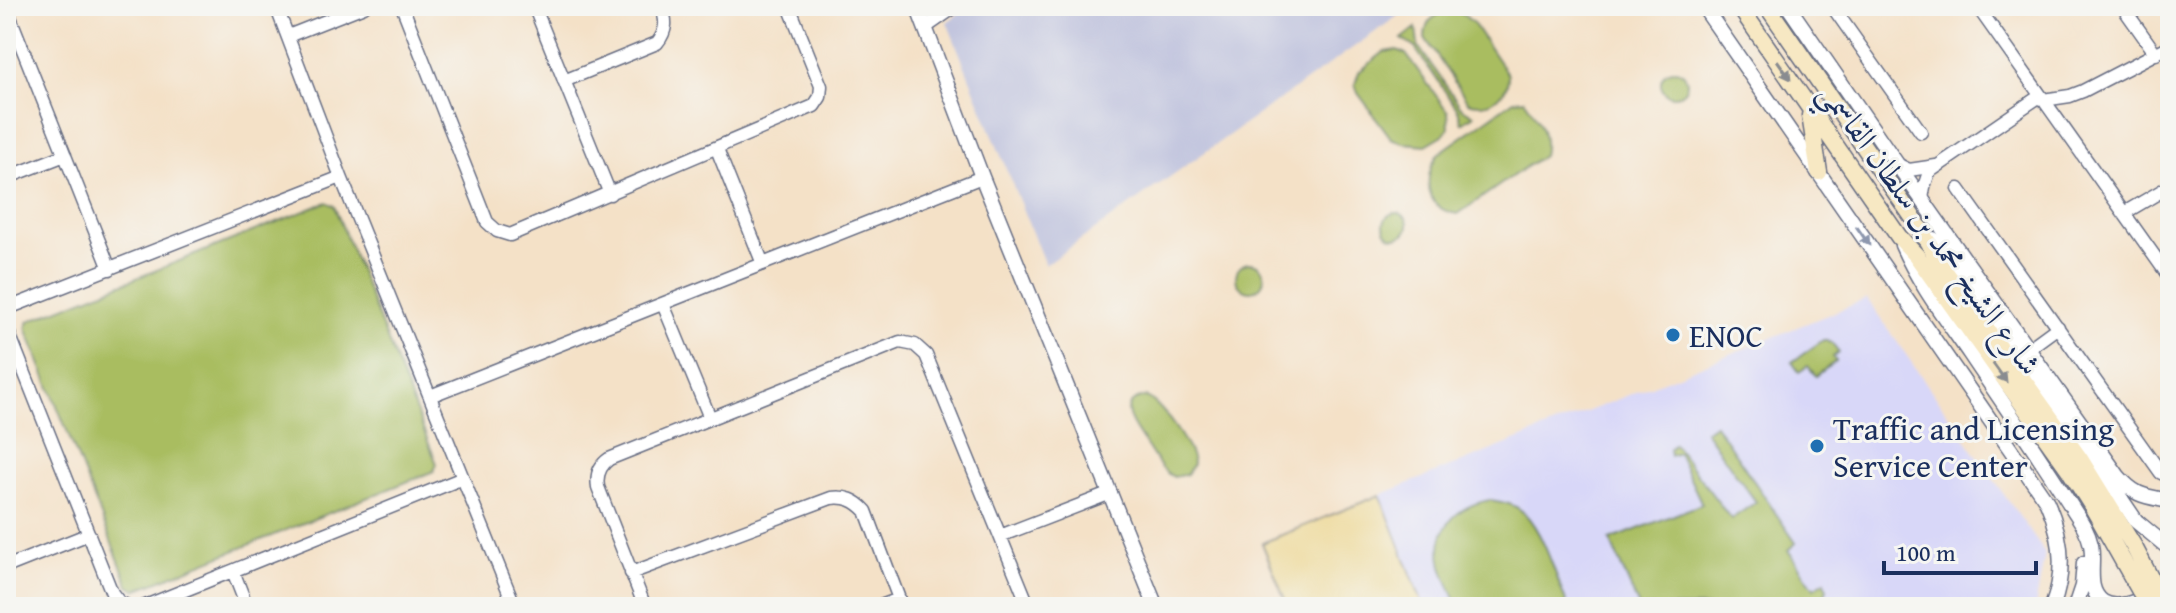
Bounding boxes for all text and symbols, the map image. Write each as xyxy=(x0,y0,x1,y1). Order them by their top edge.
one-way arrow xyxy=(1776,59,1791,80)
street label: شارع الشيخ محمد بن سلطان القاسمي xyxy=(1803,71,2054,389)
one-way arrow xyxy=(1855,225,1870,247)
place label: ENOC xyxy=(1689,312,1763,359)
marker: ENOC xyxy=(1664,326,1682,344)
one-way arrow xyxy=(1992,362,2007,383)
place label: Traffic and Licensing Service Center xyxy=(1833,405,2114,489)
marker: Traffic and Licensing Service Center xyxy=(1808,437,1826,455)
scale bar xyxy=(1884,525,2036,575)
text: 100 m xyxy=(1896,535,1956,570)

